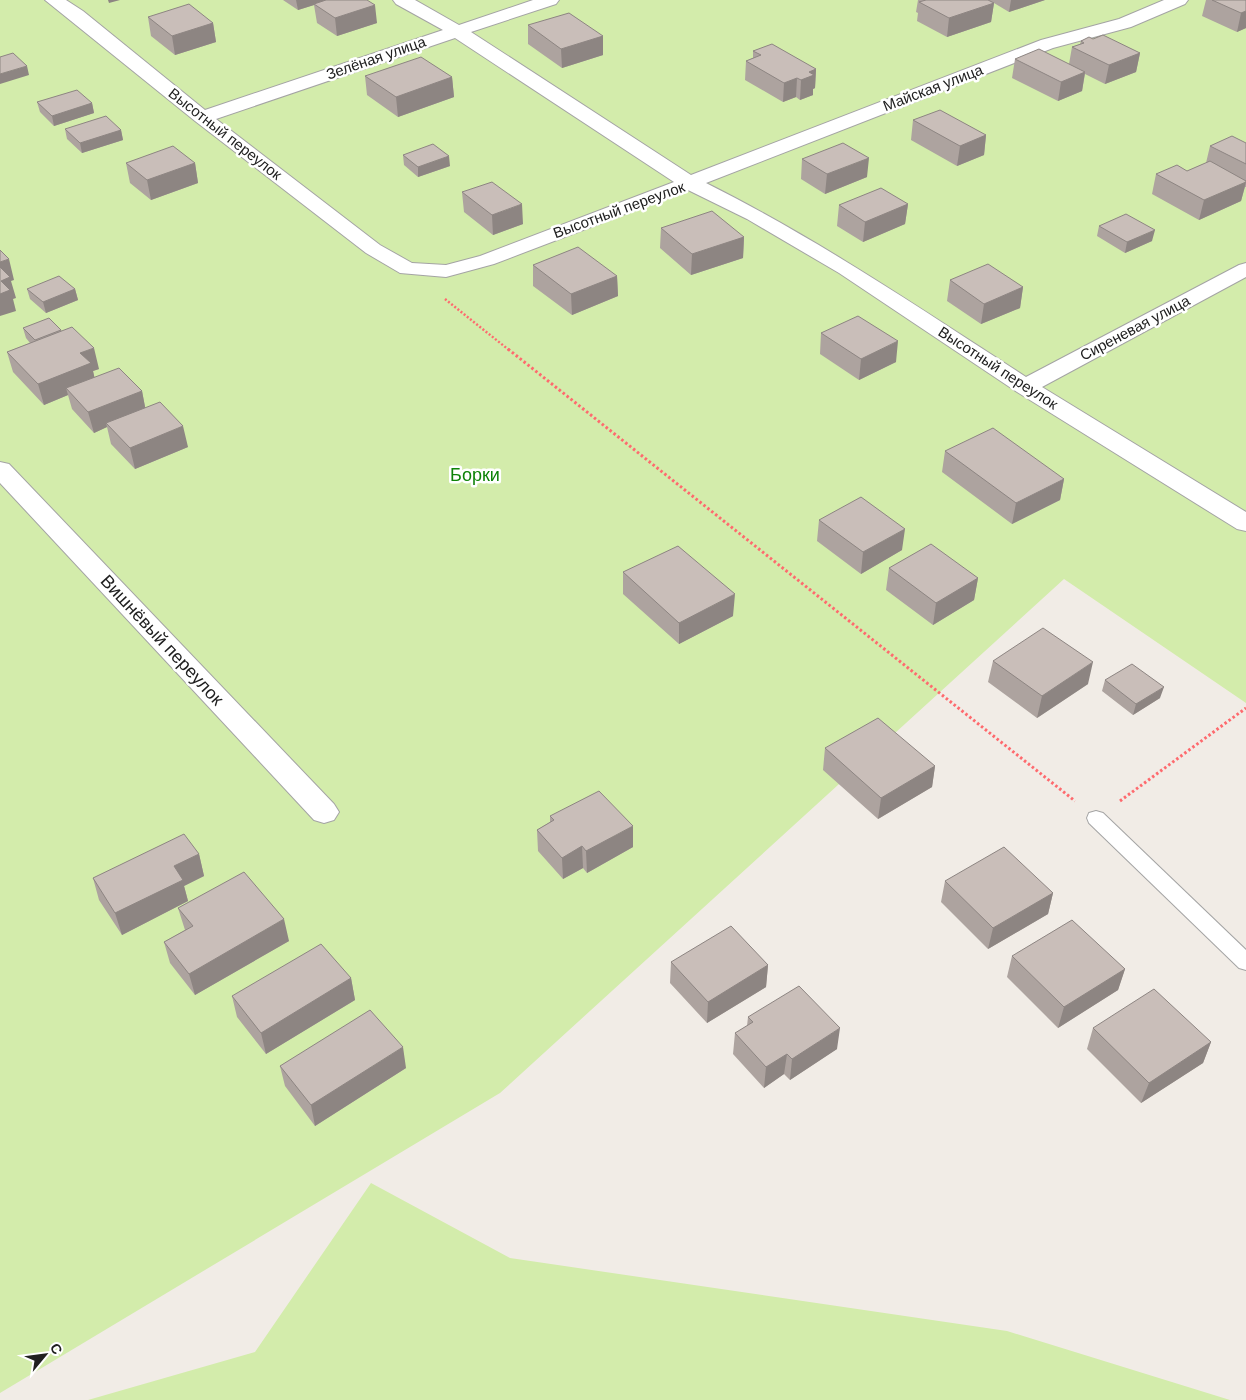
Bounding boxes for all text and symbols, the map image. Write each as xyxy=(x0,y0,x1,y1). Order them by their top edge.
street label: Зелёная улица xyxy=(324,31,429,84)
street label: Майская улица xyxy=(880,60,986,116)
street label: Высотный переулок xyxy=(164,83,286,185)
street label: Высотный переулок xyxy=(550,177,688,243)
street label: Сиреневая улица xyxy=(1076,290,1194,365)
street label: Высотный переулок xyxy=(934,322,1062,414)
park label: Борки xyxy=(450,463,500,487)
street label: Вишнёвый переулок xyxy=(95,569,229,711)
north arrow xyxy=(20,1330,70,1380)
text: С xyxy=(46,1340,67,1357)

